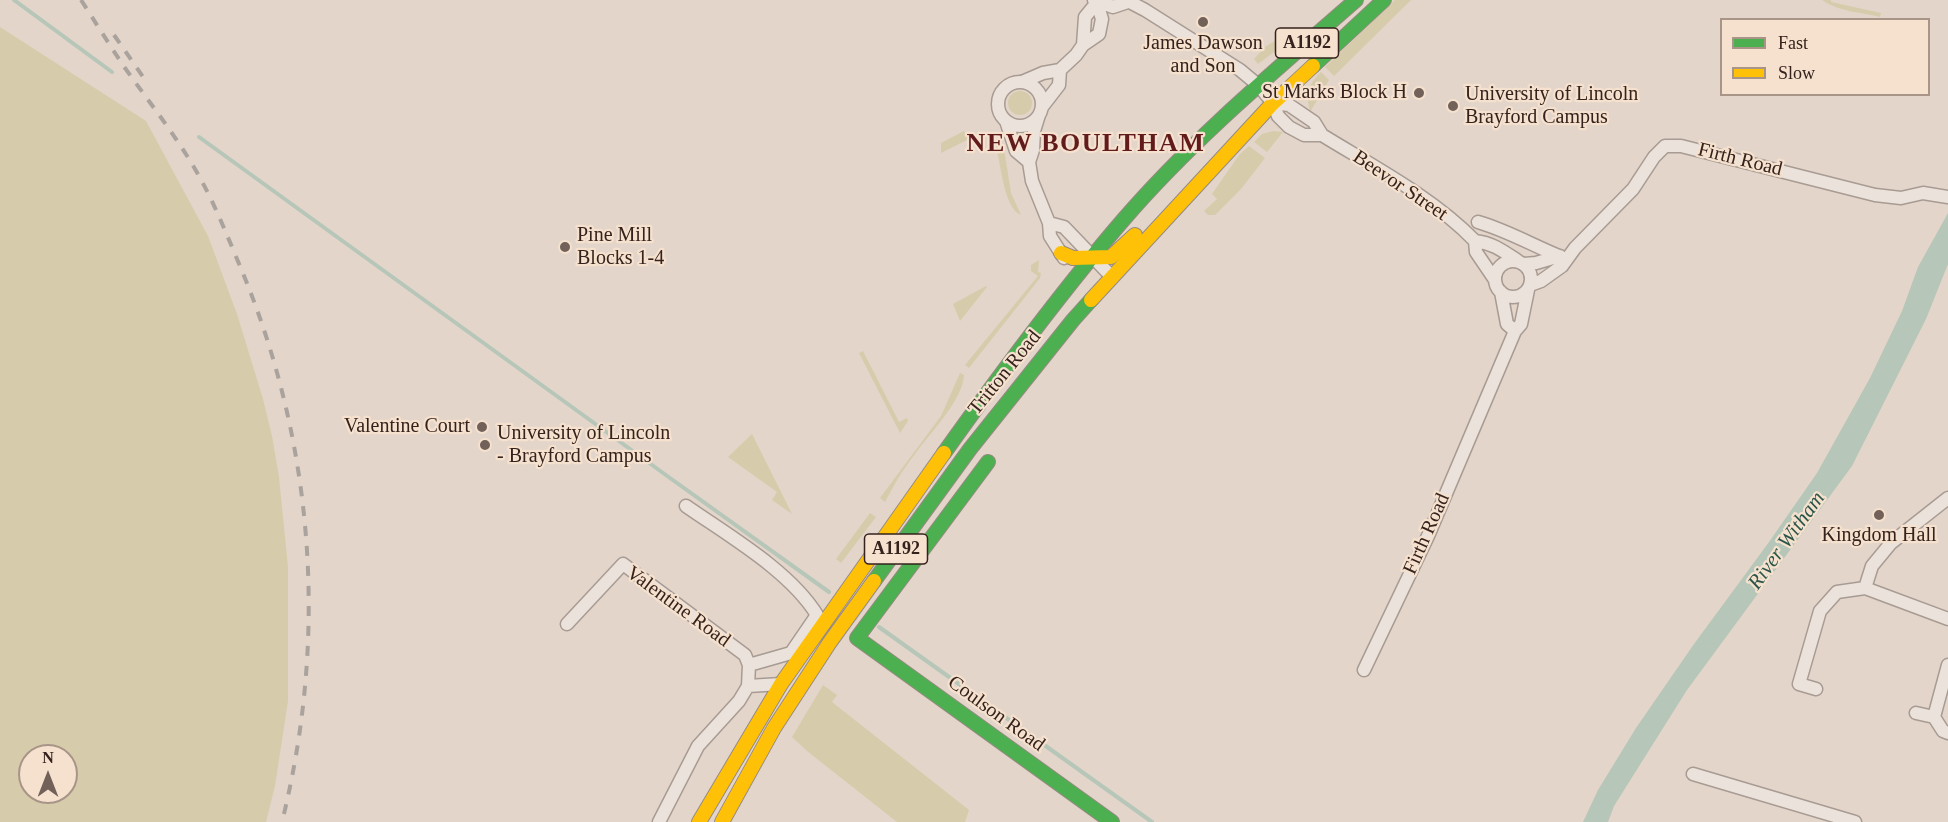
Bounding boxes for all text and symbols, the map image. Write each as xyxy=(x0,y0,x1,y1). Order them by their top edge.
marker: James Dawson and Son xyxy=(1196,15,1210,29)
legend xyxy=(1720,18,1930,96)
road number: A1192 xyxy=(1276,28,1338,58)
place label: James Dawson and Son xyxy=(1143,32,1263,79)
text: Fast xyxy=(1778,33,1808,53)
text: Slow xyxy=(1778,63,1815,83)
place label: St Marks Block H xyxy=(1262,81,1407,105)
place label: University of Lincoln Brayford Campus xyxy=(1465,83,1638,130)
marker: St Marks Block H xyxy=(1412,86,1426,100)
marker: University of Lincoln Brayford Campus xyxy=(1446,99,1460,113)
district label: NEW BOULTHAM xyxy=(967,128,1205,160)
street label: Firth Road xyxy=(1695,138,1785,182)
street label: Beevor Street xyxy=(1348,145,1452,227)
place label: Pine Mill Blocks 1-4 xyxy=(577,224,664,271)
marker: Pine Mill Blocks 1-4 xyxy=(558,240,572,254)
street label: Tritton Road xyxy=(964,326,1046,420)
place label: Valentine Court xyxy=(344,415,470,439)
marker: Valentine Court xyxy=(475,420,489,434)
place label: University of Lincoln - Brayford Campus xyxy=(497,422,670,469)
marker: University of Lincoln - Brayford Campus xyxy=(478,438,492,452)
water label: River Witham xyxy=(1743,487,1831,595)
street label: Firth Road xyxy=(1399,490,1455,578)
marker: Kingdom Hall xyxy=(1872,508,1886,522)
place label: Kingdom Hall xyxy=(1822,524,1936,548)
road number: A1192 xyxy=(864,534,928,564)
street label: Valentine Road xyxy=(621,561,735,653)
street label: Coulson Road xyxy=(943,671,1049,757)
north arrow xyxy=(18,744,78,804)
text: N xyxy=(42,749,54,766)

